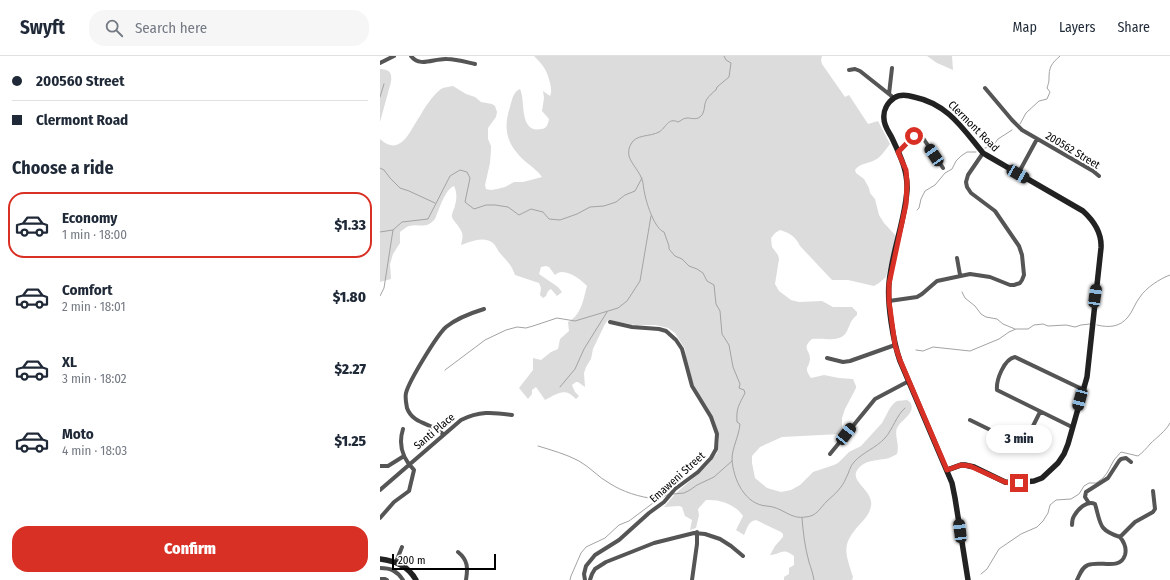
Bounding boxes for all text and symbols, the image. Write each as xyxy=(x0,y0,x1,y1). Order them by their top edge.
search box xyxy=(89,10,369,46)
text: Swyft xyxy=(20,16,65,39)
icon: search xyxy=(103,17,125,39)
text: Search here xyxy=(135,19,207,37)
text: Map xyxy=(1013,19,1037,36)
text: Layers xyxy=(1059,19,1095,36)
text: Share xyxy=(1117,19,1150,36)
text: 200560 Street xyxy=(36,72,124,90)
street label: Clermont Road xyxy=(945,98,1002,155)
text: Clermont Road xyxy=(36,111,128,129)
route start xyxy=(905,127,923,145)
street label: 200562 Street xyxy=(1043,129,1103,172)
car xyxy=(922,142,946,168)
text: Choose a ride xyxy=(12,157,114,179)
car xyxy=(1005,163,1031,185)
icon: car xyxy=(14,207,50,243)
text: Economy xyxy=(62,209,117,227)
text: $1.33 xyxy=(334,216,366,234)
text: 1 min · 18:00 xyxy=(62,227,127,242)
icon: car xyxy=(14,279,50,315)
text: Comfort xyxy=(62,281,113,299)
car xyxy=(1087,283,1103,309)
text: $1.80 xyxy=(333,288,366,306)
text: 2 min · 18:01 xyxy=(62,299,126,314)
icon: car xyxy=(14,351,50,387)
text: XL xyxy=(62,353,77,371)
text: $2.27 xyxy=(335,360,366,378)
text: 3 min · 18:02 xyxy=(62,371,127,386)
car xyxy=(1071,386,1089,412)
street label: Santi Place xyxy=(411,411,457,452)
car xyxy=(834,421,858,447)
icon: car xyxy=(14,423,50,459)
text: Moto xyxy=(62,425,94,443)
callout: 3 min xyxy=(986,425,1052,453)
text: 3 min xyxy=(1005,431,1033,446)
text: $1.25 xyxy=(334,432,366,450)
text: 4 min · 18:03 xyxy=(62,443,127,458)
street label: Emaweni Street xyxy=(647,449,708,506)
route end xyxy=(1010,474,1028,492)
car xyxy=(953,518,967,544)
button: Confirm xyxy=(12,526,368,572)
scale bar xyxy=(392,552,496,571)
text: 200 m xyxy=(398,554,425,567)

